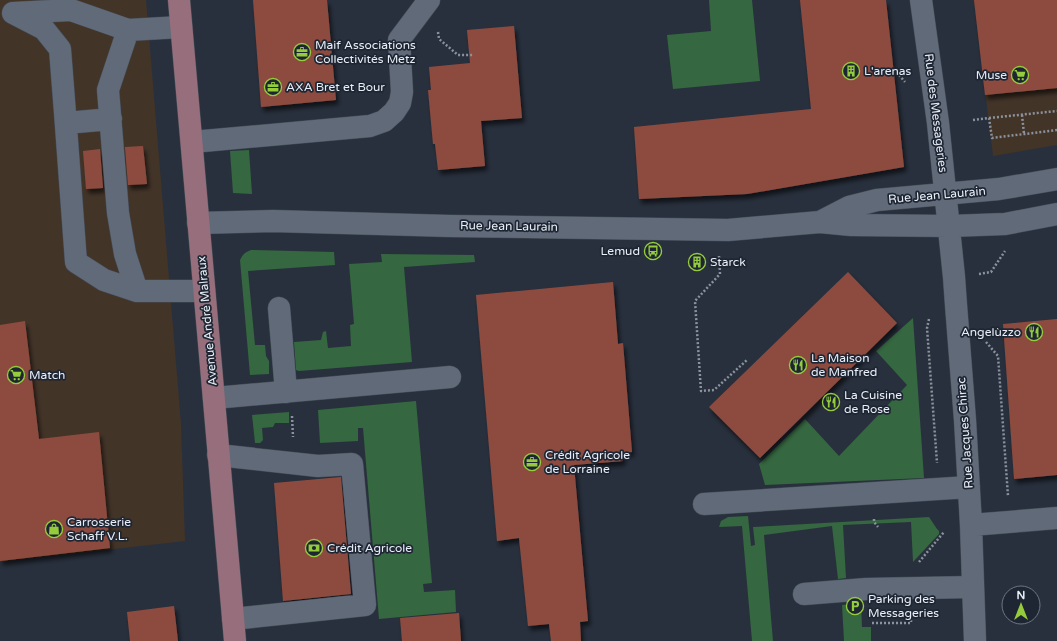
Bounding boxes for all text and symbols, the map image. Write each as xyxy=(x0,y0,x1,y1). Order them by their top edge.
place label: Maif Associations Collectivités Metz xyxy=(315,38,416,66)
office icon: Maif Associations Collectivités Metz xyxy=(292,42,312,62)
street label: Rue des Messageries xyxy=(922,53,950,174)
building icon: L'arenas xyxy=(841,61,861,81)
place label: L'arenas xyxy=(864,64,912,78)
supermarket icon: Muse xyxy=(1010,65,1030,85)
place label: Muse xyxy=(976,68,1007,82)
office icon: AXA Bret et Bour xyxy=(263,77,283,97)
place label: AXA Bret et Bour xyxy=(286,80,385,94)
street label: Rue Jean Laurain xyxy=(888,184,986,206)
street label: Rue Jean Laurain xyxy=(460,218,558,234)
bus stop icon: Lemud xyxy=(643,241,663,261)
place label: Lemud xyxy=(600,244,640,258)
building icon: Starck xyxy=(687,252,707,272)
street label: Avenue André Malraux xyxy=(194,255,220,387)
place label: Starck xyxy=(710,255,746,269)
restaurant icon: Angelùzzo xyxy=(1024,322,1044,342)
place label: Angelùzzo xyxy=(961,325,1021,339)
place label: La Maison de Manfred xyxy=(811,351,877,379)
restaurant icon: La Maison de Manfred xyxy=(788,355,808,375)
supermarket icon: Match xyxy=(6,365,26,385)
place label: Match xyxy=(29,368,65,382)
street label: Rue Jacques Chirac xyxy=(954,377,976,489)
place label: La Cuisine de Rose xyxy=(844,388,902,416)
restaurant icon: La Cuisine de Rose xyxy=(821,392,841,412)
place label: Crédit Agricole de Lorraine xyxy=(545,448,630,476)
office icon: Crédit Agricole de Lorraine xyxy=(522,452,542,472)
place label: Carrosserie Schaff V.L. xyxy=(67,515,131,543)
shop icon: Carrosserie Schaff V.L. xyxy=(44,519,64,539)
bank icon: Crédit Agricole xyxy=(304,538,324,558)
place label: Crédit Agricole xyxy=(327,541,412,555)
north arrow xyxy=(1001,585,1041,625)
text: N xyxy=(1017,589,1025,602)
place label: Parking des Messageries xyxy=(868,592,939,620)
parking icon: Parking des Messageries xyxy=(845,596,865,616)

